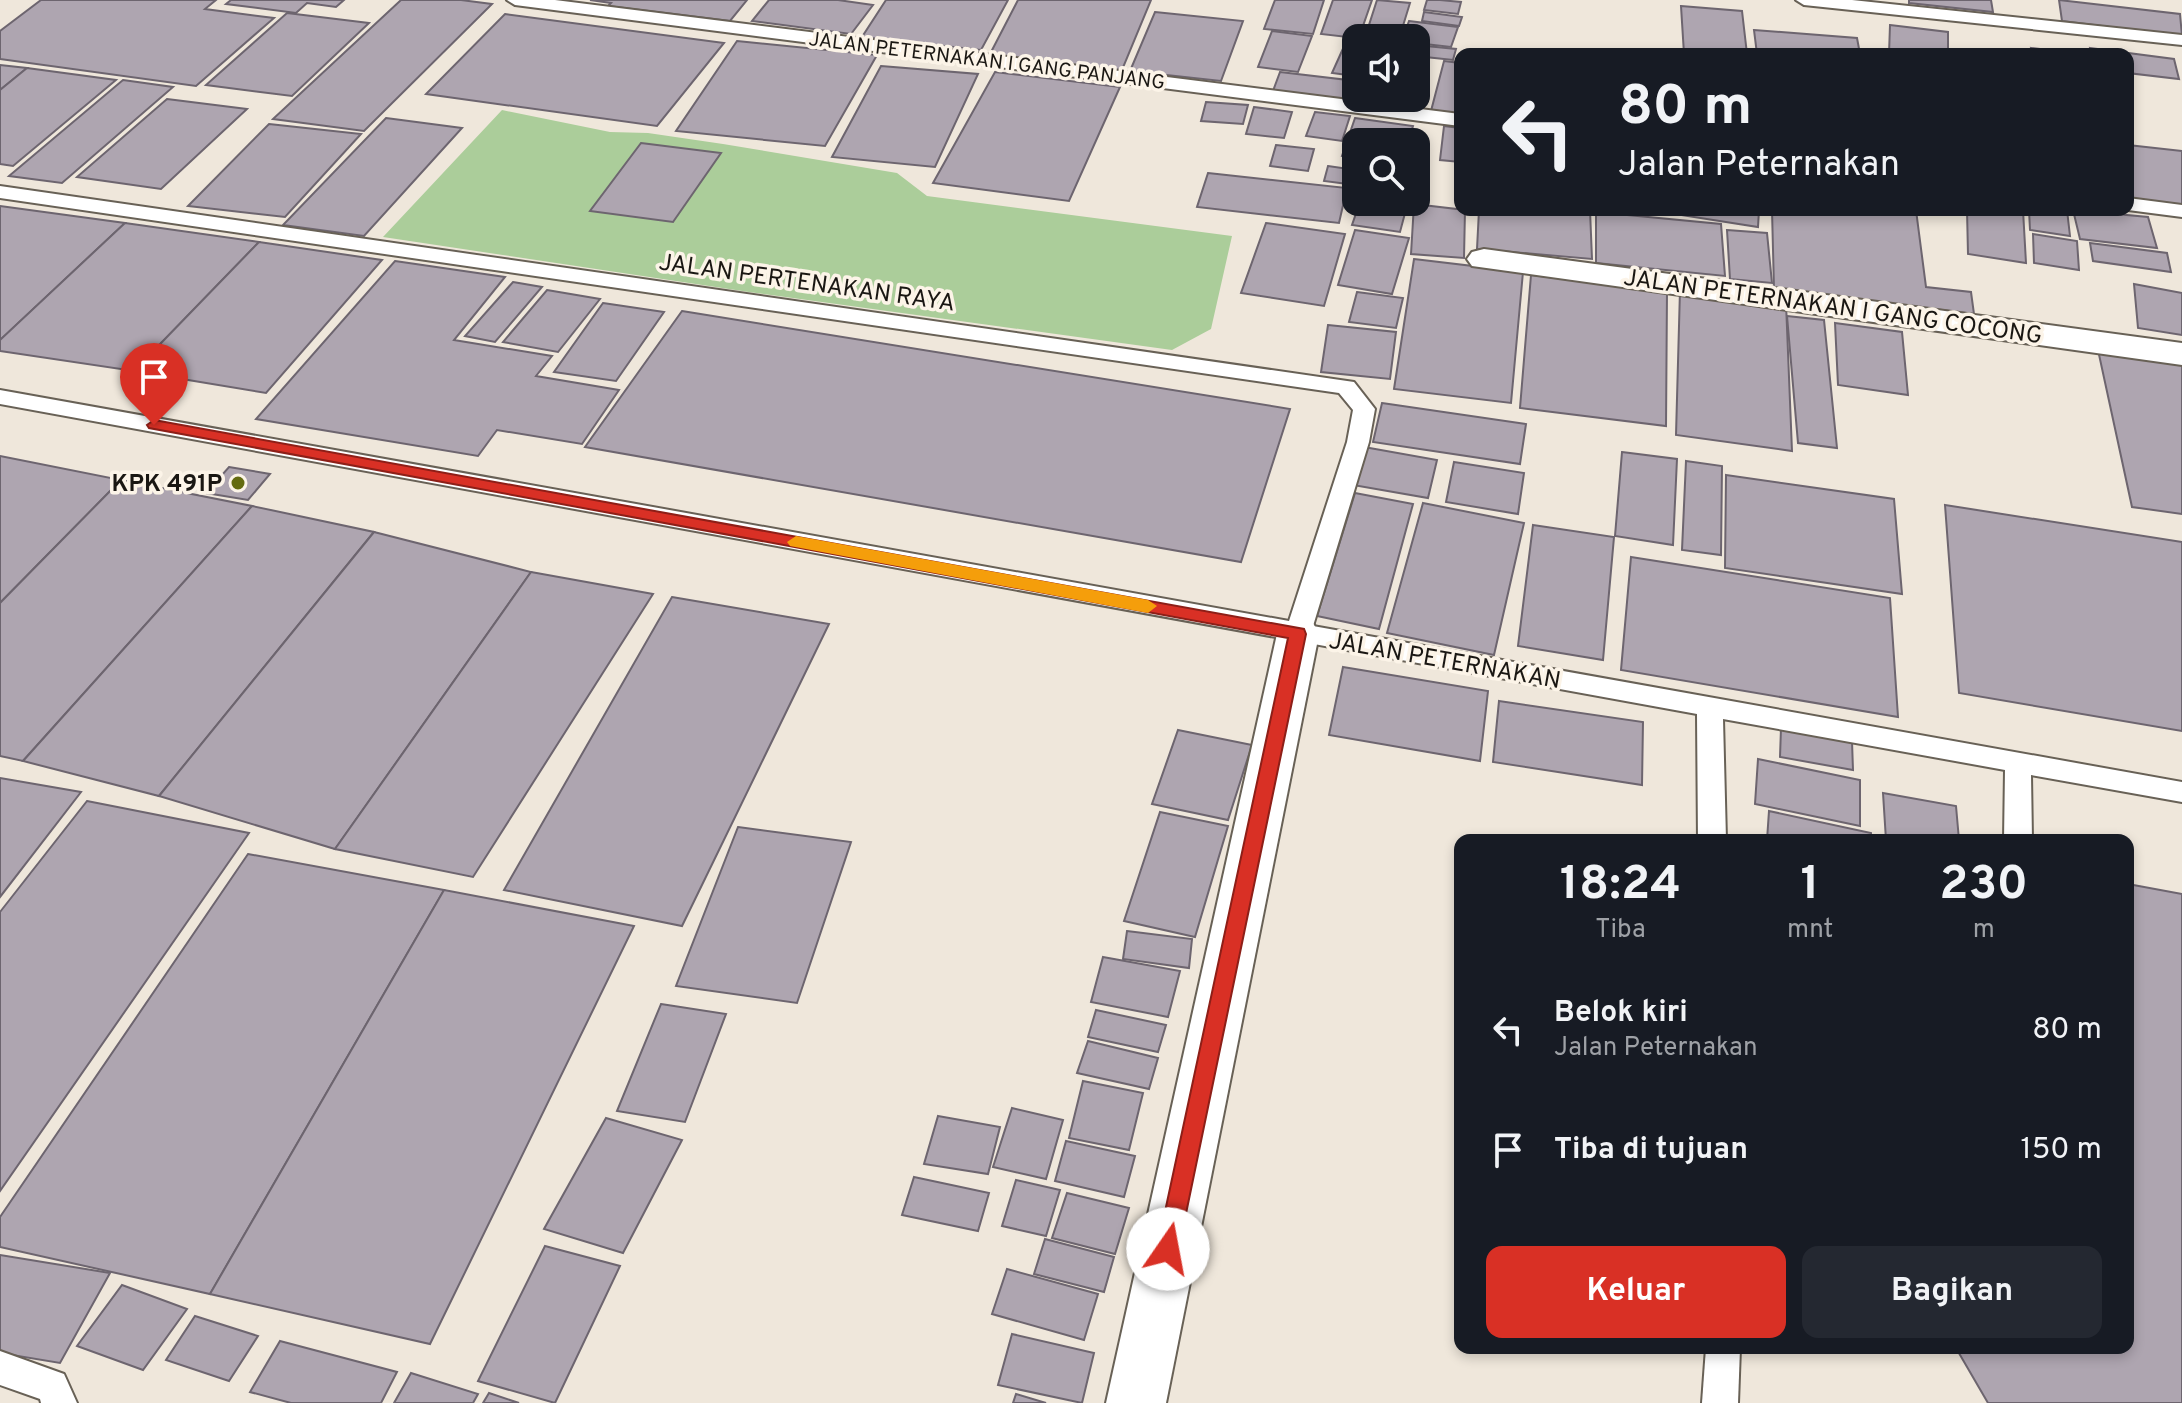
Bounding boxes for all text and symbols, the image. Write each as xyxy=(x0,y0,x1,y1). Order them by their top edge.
map controls xyxy=(1342,24,1430,216)
button: sound xyxy=(1342,24,1430,112)
street label: JALAN PETERNAKAN I GANG PANJANG xyxy=(807,27,1166,97)
text: 80 m xyxy=(1618,74,1752,144)
icon: left xyxy=(1486,80,1590,184)
button: search xyxy=(1342,128,1430,216)
text: Jalan Peternakan xyxy=(1618,143,1900,189)
street label: JALAN PERTENAKAN RAYA xyxy=(657,248,957,320)
street label: JALAN PETERNAKAN I GANG COCONG xyxy=(1621,264,2044,352)
pin xyxy=(120,343,188,425)
icon: arrive xyxy=(132,355,176,399)
place label: KPK 491P xyxy=(112,470,222,500)
marker: KPK 491P xyxy=(229,474,247,492)
street label: JALAN PETERNAKAN xyxy=(1326,627,1563,697)
text: 18:24 xyxy=(1560,856,1681,916)
text: 1 xyxy=(1801,856,1820,916)
text: 230 xyxy=(1939,856,2028,916)
text: Tiba xyxy=(1595,914,1646,947)
text: mnt xyxy=(1787,914,1833,947)
text: m xyxy=(1973,914,1995,947)
text: Belok kiri xyxy=(1554,995,1688,1032)
icon: left xyxy=(1486,1008,1530,1052)
text: 80 m xyxy=(2032,1012,2102,1049)
text: Jalan Peternakan xyxy=(1554,1032,1758,1065)
icon: arrive xyxy=(1486,1128,1530,1172)
text: Tiba di tujuan xyxy=(1554,1132,1748,1169)
text: 150 m xyxy=(2021,1132,2102,1169)
position arrow xyxy=(1126,1207,1210,1291)
button: Keluar xyxy=(1486,1246,1786,1338)
button: Bagikan xyxy=(1802,1246,2102,1338)

